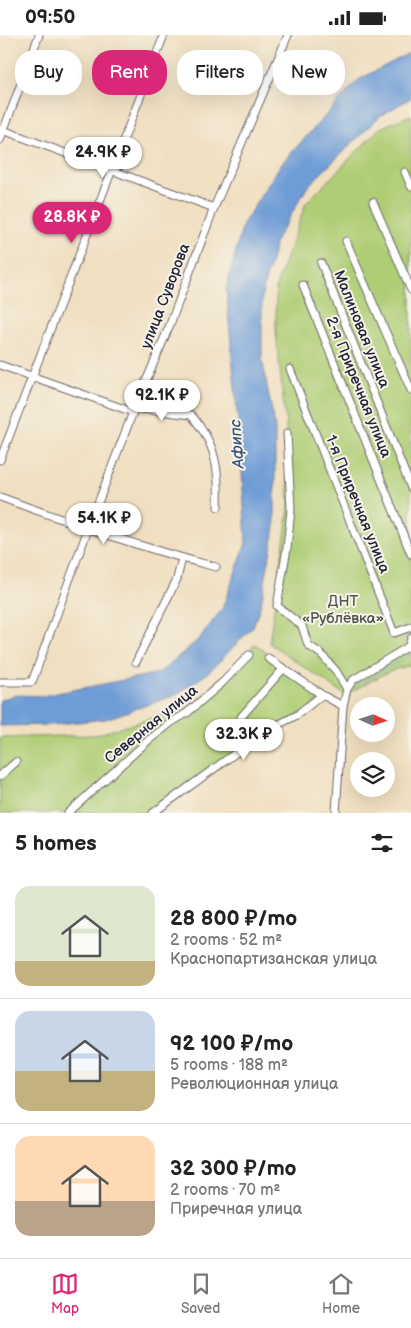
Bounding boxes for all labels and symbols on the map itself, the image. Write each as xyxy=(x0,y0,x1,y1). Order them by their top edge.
pin: 24.9K ₽ xyxy=(57,137,149,179)
pin: 28.8K ₽ xyxy=(26,201,118,244)
street label: улица Суворова xyxy=(137,241,194,352)
street label: Малиновая улица xyxy=(329,268,394,391)
street label: 2-я Приречная улица xyxy=(322,314,396,461)
pin: 92.1K ₽ xyxy=(116,379,208,422)
water label: Афипс xyxy=(226,419,249,470)
street label: 1-я Приречная улица xyxy=(321,432,394,576)
pin: 54.1K ₽ xyxy=(58,503,150,545)
park label: ДНТ «Рублёвка» xyxy=(302,592,384,628)
street label: Северная улица xyxy=(101,681,202,768)
north arrow xyxy=(350,697,395,743)
pin: 32.3K ₽ xyxy=(198,719,290,761)

